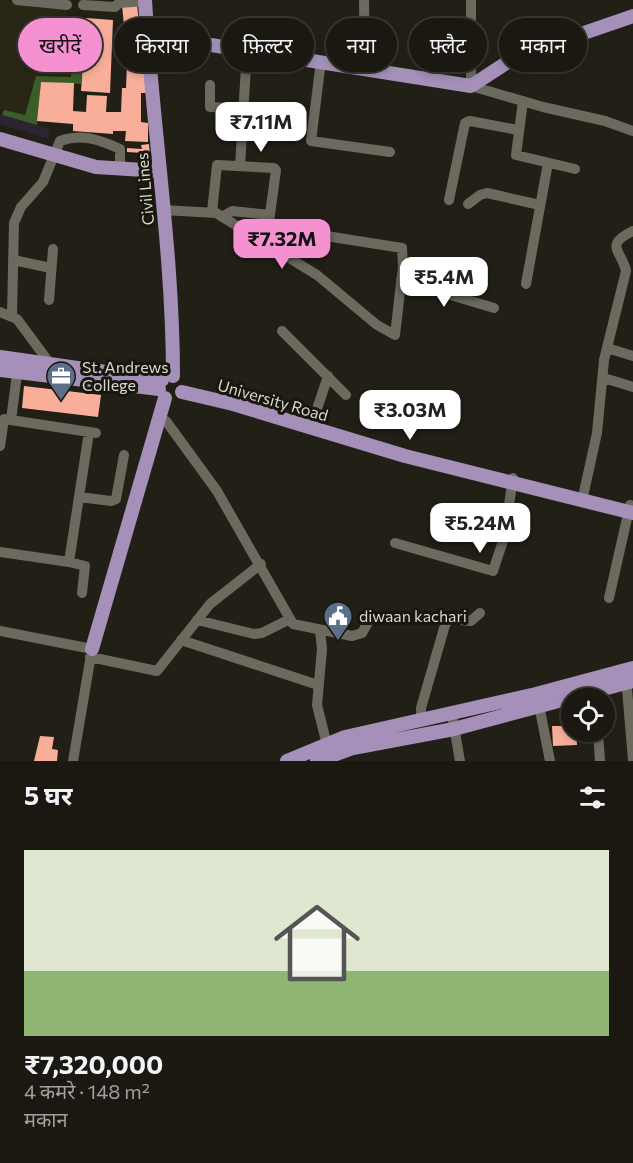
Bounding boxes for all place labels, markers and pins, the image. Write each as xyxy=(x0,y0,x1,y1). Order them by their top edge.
pin: ₹7.11M xyxy=(212,102,310,153)
pin: ₹7.32M xyxy=(233,219,331,270)
pin: ₹5.4M xyxy=(402,257,486,308)
place label: St. Andrews College xyxy=(82,357,168,394)
office icon: St. Andrews College xyxy=(45,360,77,402)
pin: ₹3.03M xyxy=(361,390,459,441)
pin: ₹5.24M xyxy=(431,503,529,554)
public building icon: diwaan kachari xyxy=(322,600,354,642)
place label: diwaan kachari xyxy=(359,606,467,625)

